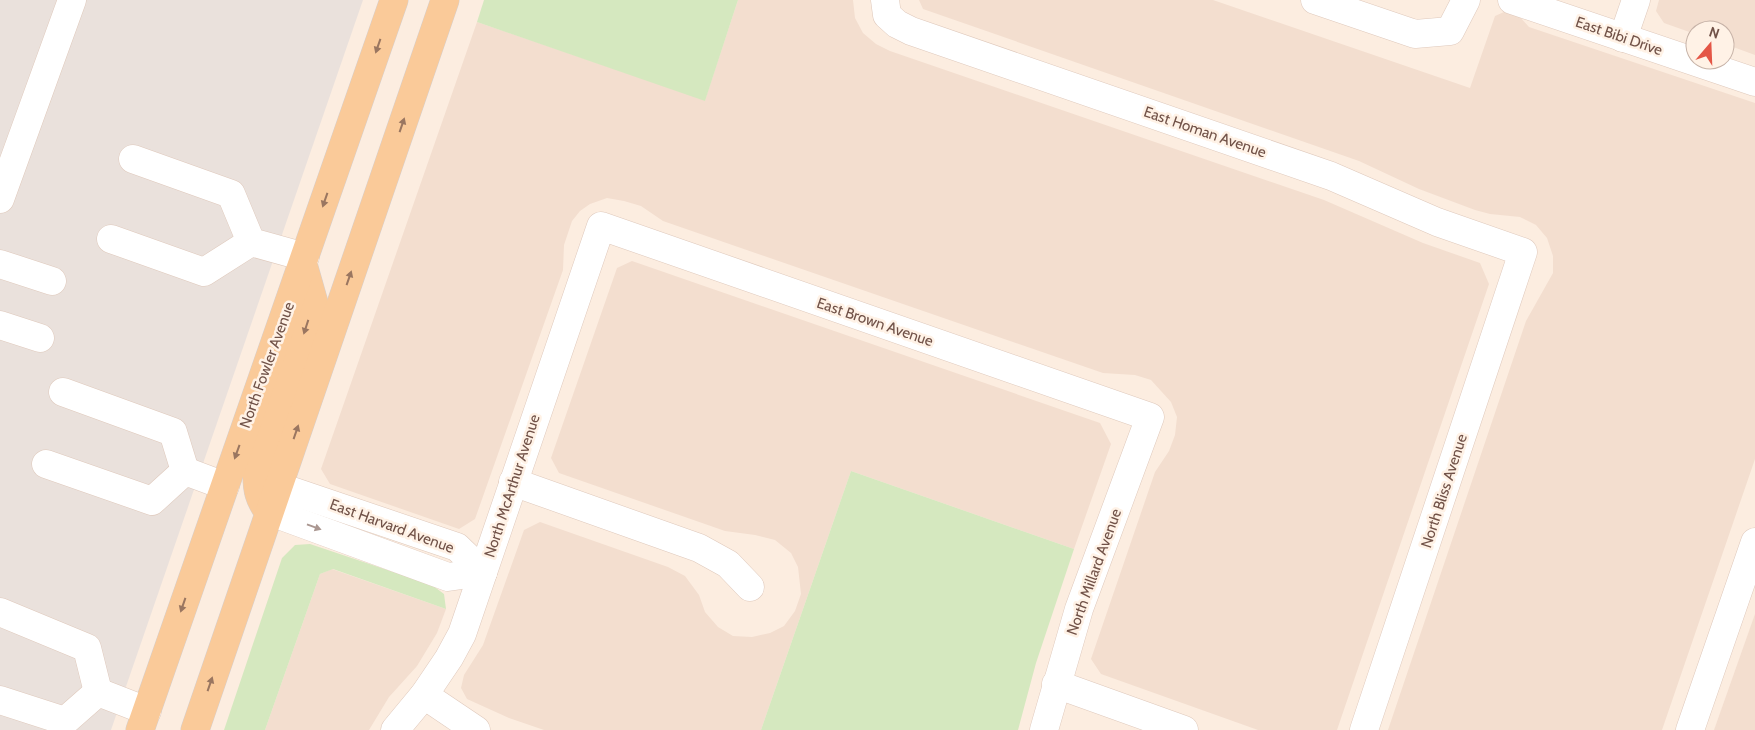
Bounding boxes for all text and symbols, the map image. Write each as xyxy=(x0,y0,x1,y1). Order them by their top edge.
street label: East Bibi Drive xyxy=(1573,13,1665,59)
north arrow xyxy=(1685,20,1735,70)
text: N xyxy=(1707,23,1722,43)
one-way arrow xyxy=(374,39,382,54)
street label: East Homan Avenue xyxy=(1141,103,1269,162)
one-way arrow xyxy=(399,117,406,132)
one-way arrow xyxy=(321,192,328,207)
one-way arrow xyxy=(345,270,353,285)
street label: East Brown Avenue xyxy=(814,294,936,350)
street label: North Fowler Avenue xyxy=(236,299,298,431)
one-way arrow xyxy=(302,320,309,335)
street label: North McArthur Avenue xyxy=(480,412,544,560)
one-way arrow xyxy=(293,424,300,439)
street label: North Bliss Avenue xyxy=(1417,431,1471,550)
one-way arrow xyxy=(232,445,240,460)
street label: East Harvard Avenue xyxy=(327,495,457,557)
street label: North Millard Avenue xyxy=(1063,506,1125,638)
one-way arrow xyxy=(307,524,321,532)
one-way arrow xyxy=(179,598,186,613)
one-way arrow xyxy=(207,676,214,691)

